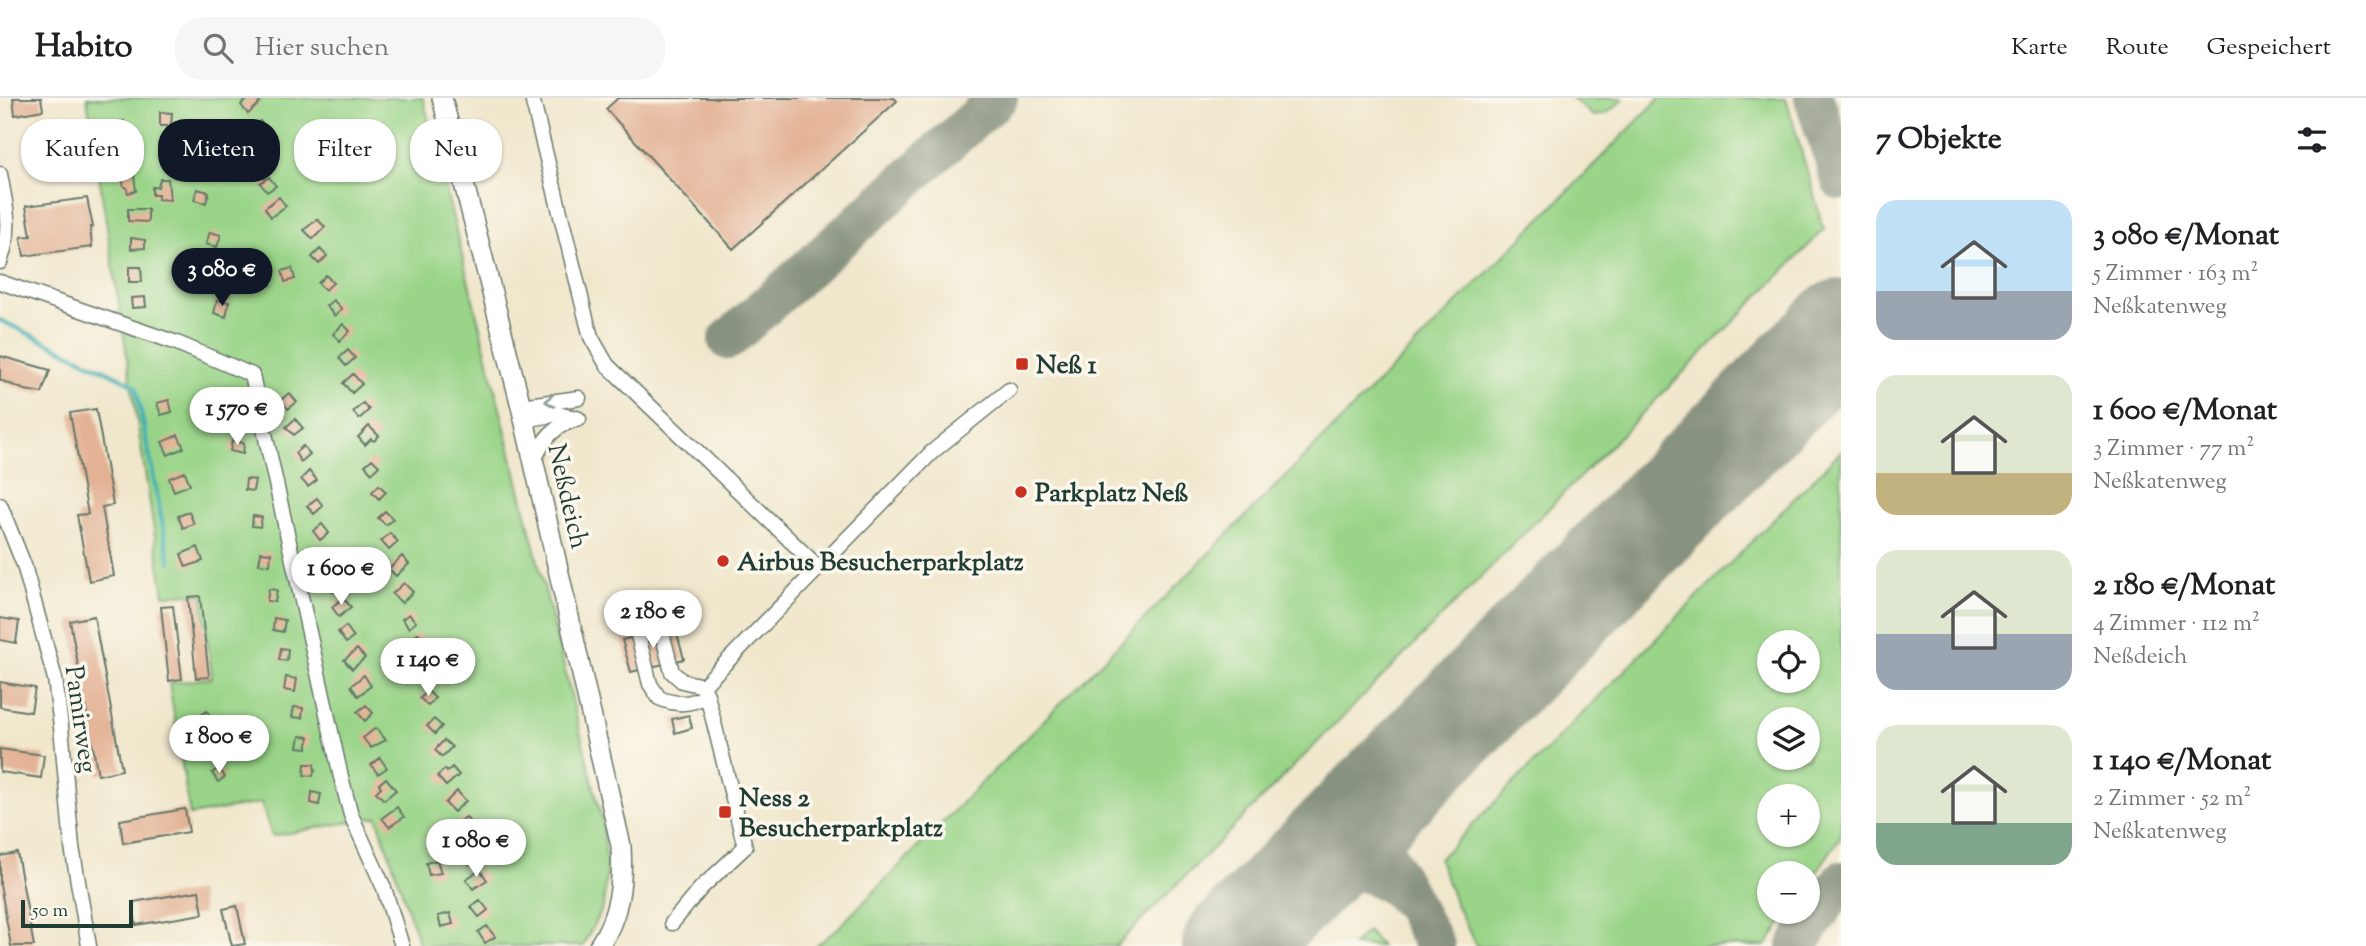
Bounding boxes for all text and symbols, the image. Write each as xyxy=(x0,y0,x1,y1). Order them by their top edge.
search box xyxy=(175,17,665,80)
text: Habito xyxy=(35,24,133,72)
icon: search xyxy=(199,29,237,67)
text: Hier suchen xyxy=(255,30,389,67)
text: Karte xyxy=(2011,31,2068,65)
text: Route xyxy=(2106,31,2169,65)
text: Gespeichert xyxy=(2207,31,2331,65)
chip: Kaufen xyxy=(21,119,144,182)
chip: Mieten xyxy=(158,119,280,182)
chip: Filter xyxy=(294,119,396,182)
chip: Neu xyxy=(410,119,502,182)
text: 7 Objekte xyxy=(1876,119,2002,162)
icon: filters xyxy=(2293,121,2331,159)
text: 3 080 €/Monat xyxy=(2093,215,2279,258)
icon: home xyxy=(1932,228,2016,312)
pin: 3 080 € xyxy=(157,248,287,308)
text: 3 080 € xyxy=(187,254,257,287)
text: 5 Zimmer · 163 m² xyxy=(2093,258,2258,291)
text: Neßkatenweg xyxy=(2093,291,2227,324)
place label: Neß 1 xyxy=(1036,348,1097,385)
marker: Neß 1 xyxy=(1014,356,1030,372)
pin: 1 570 € xyxy=(172,388,302,447)
text: 1 600 €/Monat xyxy=(2093,390,2277,433)
text: 1 570 € xyxy=(206,393,268,426)
one-way arrow xyxy=(544,393,556,408)
icon: home xyxy=(1932,403,2016,487)
text: 3 Zimmer · 77 m² xyxy=(2093,433,2254,466)
street label: Neßdeich xyxy=(537,440,597,553)
text: Neßkatenweg xyxy=(2093,466,2227,499)
place label: Parkplatz Neß xyxy=(1035,476,1188,513)
marker: Parkplatz Neß xyxy=(1013,484,1029,500)
place label: Airbus Besucherparkplatz xyxy=(737,545,1024,582)
pin: 1 600 € xyxy=(276,547,406,607)
text: 1 600 € xyxy=(307,553,375,586)
marker: Airbus Besucherparkplatz xyxy=(715,553,731,569)
text: 2 180 €/Monat xyxy=(2093,565,2275,608)
icon: home xyxy=(1932,578,2016,662)
pin: 2 180 € xyxy=(588,590,718,650)
text: 2 180 € xyxy=(620,596,686,629)
text: 4 Zimmer · 112 m² xyxy=(2093,608,2260,641)
map controls xyxy=(1757,630,1820,924)
button: locate xyxy=(1757,630,1820,693)
pin: 1 140 € xyxy=(363,638,493,698)
text: Neßdeich xyxy=(2093,641,2188,674)
text: 1 140 € xyxy=(396,644,460,677)
street label: Pamirweg xyxy=(54,663,105,776)
button: layers xyxy=(1757,707,1820,770)
pin: 1 800 € xyxy=(154,716,284,775)
text: 1 800 € xyxy=(185,721,253,754)
text: 1 140 €/Monat xyxy=(2093,740,2271,783)
icon: home xyxy=(1932,753,2016,837)
place label: Ness 2 Besucherparkplatz xyxy=(739,781,943,848)
text: 2 Zimmer · 52 m² xyxy=(2093,783,2251,816)
button: + xyxy=(1757,784,1820,847)
marker: Ness 2 Besucherparkplatz xyxy=(717,804,733,820)
text: Neßkatenweg xyxy=(2093,816,2227,849)
pin: 1 080 € xyxy=(411,820,541,879)
text: 1 080 € xyxy=(442,825,510,858)
button: − xyxy=(1757,861,1820,924)
scale bar xyxy=(21,897,133,929)
text: 50 m xyxy=(32,898,68,925)

